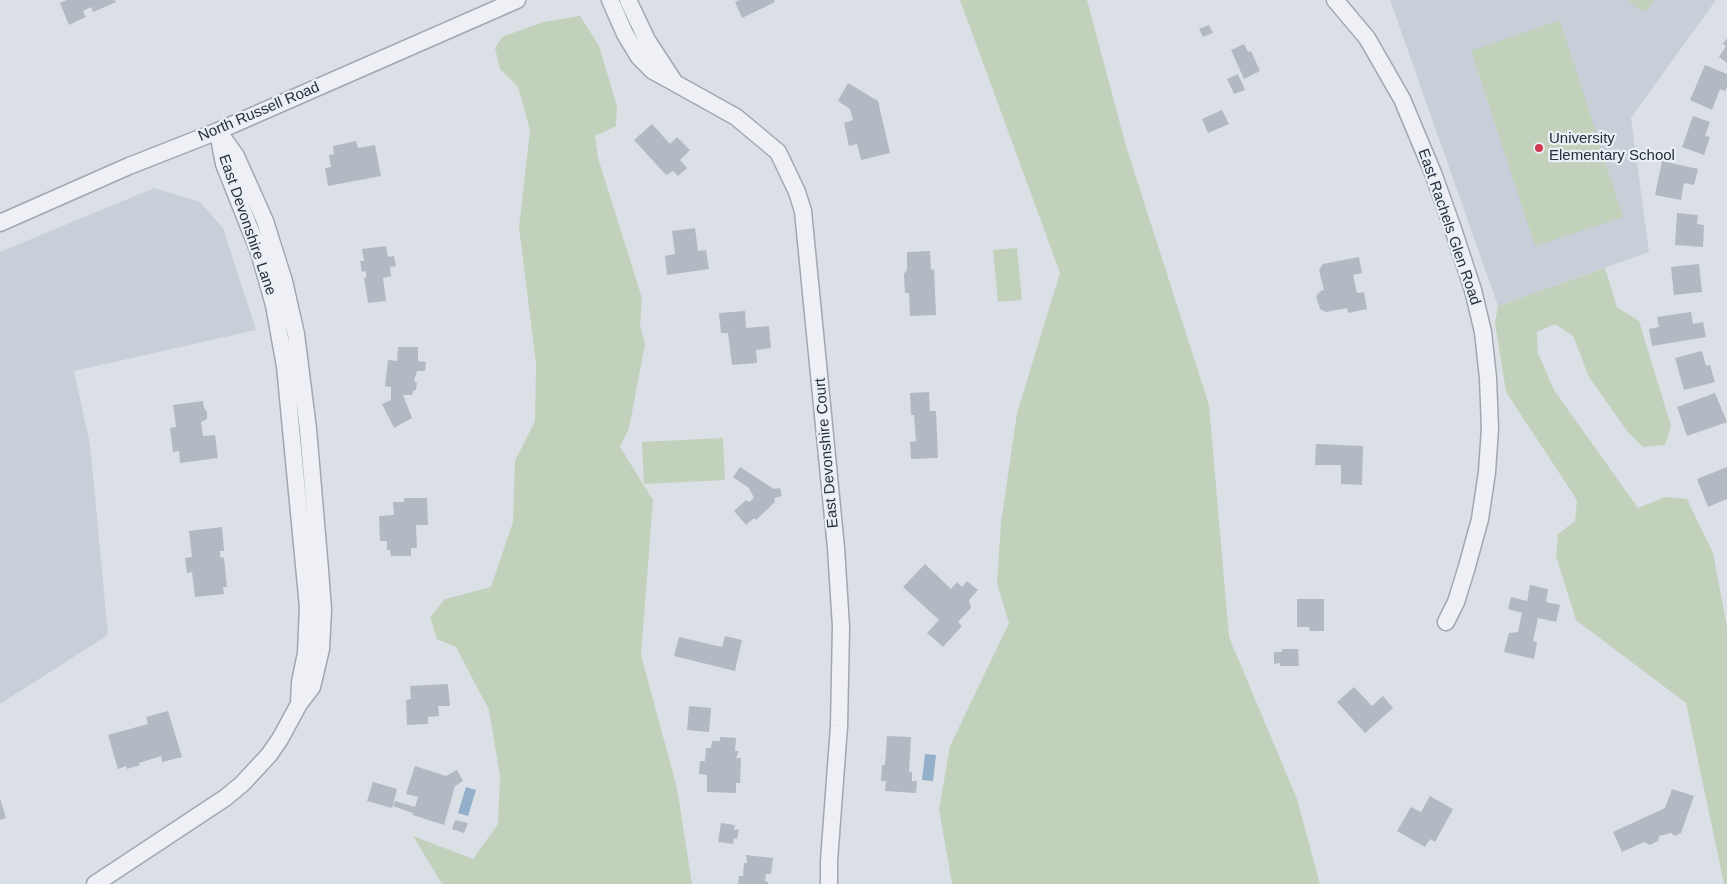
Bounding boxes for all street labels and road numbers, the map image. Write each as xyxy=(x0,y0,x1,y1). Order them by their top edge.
street label: North Russell Road xyxy=(196,78,322,146)
street label: East Rachels Glen Road xyxy=(1414,146,1484,308)
street label: East Devonshire Lane xyxy=(214,152,280,298)
street label: East Devonshire Court xyxy=(811,377,843,529)

